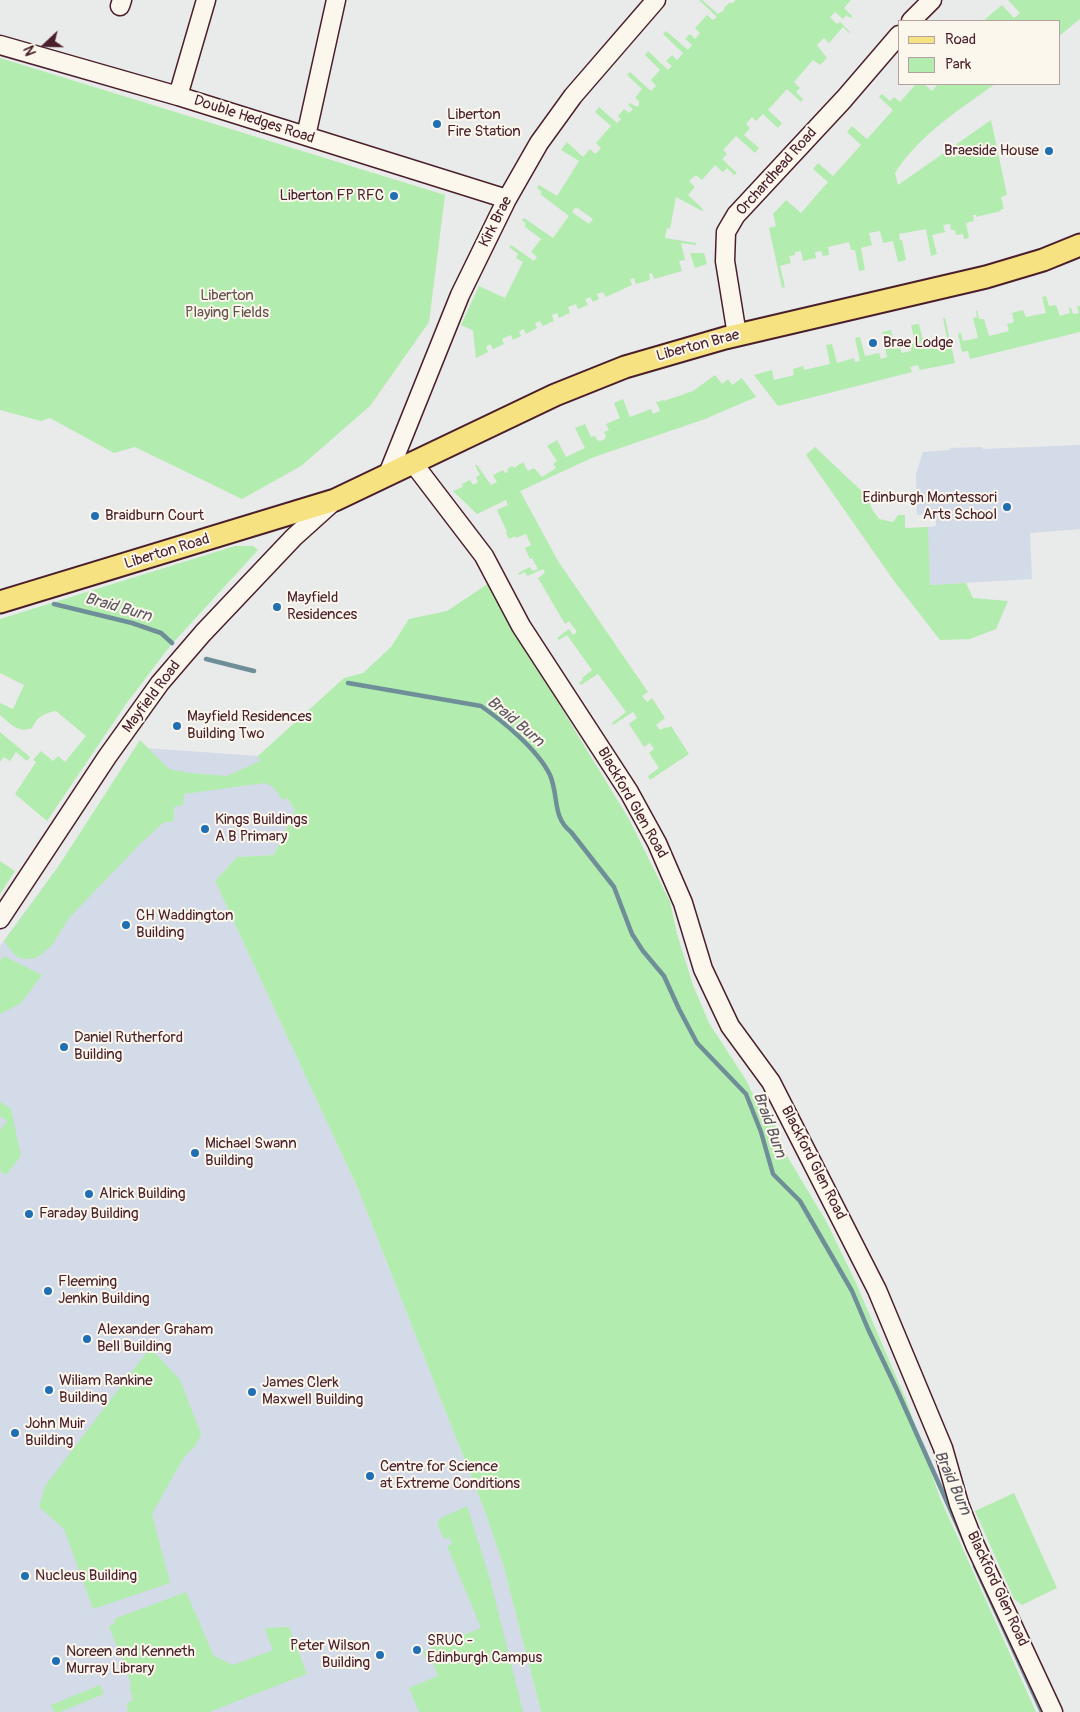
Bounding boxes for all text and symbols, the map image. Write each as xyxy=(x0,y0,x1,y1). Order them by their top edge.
north arrow xyxy=(20,20,70,70)
legend xyxy=(898,20,1060,85)
text: Road xyxy=(945,30,976,49)
text: N xyxy=(21,43,40,58)
text: Park xyxy=(945,55,971,74)
street label: Double Hedges Road xyxy=(191,92,317,148)
place label: Liberton Fire Station xyxy=(447,106,521,141)
marker: Liberton Fire Station xyxy=(431,118,443,130)
street label: Orchardhead Road xyxy=(733,124,821,220)
place label: Braeside House xyxy=(944,142,1039,160)
marker: Braeside House xyxy=(1043,145,1055,157)
place label: Liberton FP RFC xyxy=(280,187,384,205)
marker: Liberton FP RFC xyxy=(388,190,400,202)
street label: Kirk Brae xyxy=(476,194,516,250)
park label: Liberton Playing Fields xyxy=(185,287,269,322)
street label: Liberton Brae xyxy=(655,326,741,366)
place label: Brae Lodge xyxy=(883,334,953,352)
marker: Brae Lodge xyxy=(867,337,879,349)
place label: Edinburgh Montessori Arts School xyxy=(863,489,997,524)
marker: Edinburgh Montessori Arts School xyxy=(1001,501,1013,513)
place label: Braidburn Court xyxy=(105,507,204,525)
marker: Braidburn Court xyxy=(89,510,101,522)
street label: Liberton Road xyxy=(122,531,212,573)
water label: Braid Burn xyxy=(83,589,153,627)
place label: Mayfield Residences xyxy=(287,589,357,624)
marker: Mayfield Residences xyxy=(271,601,283,613)
street label: Mayfield Road xyxy=(119,657,185,737)
water label: Braid Burn xyxy=(483,693,547,751)
place label: Mayfield Residences Building Two xyxy=(187,708,312,743)
marker: Mayfield Residences Building Two xyxy=(171,720,183,732)
street label: Blackford Glen Road xyxy=(593,744,671,862)
place label: Kings Buildings A B Primary xyxy=(215,811,307,846)
marker: Kings Buildings A B Primary xyxy=(199,823,211,835)
place label: CH Waddington Building xyxy=(136,907,233,942)
marker: CH Waddington Building xyxy=(120,919,132,931)
place label: Daniel Rutherford Building xyxy=(74,1029,183,1064)
marker: Daniel Rutherford Building xyxy=(58,1041,70,1053)
water label: Braid Burn xyxy=(748,1090,790,1160)
street label: Blackford Glen Road xyxy=(777,1103,849,1223)
place label: Michael Swann Building xyxy=(205,1135,297,1170)
marker: Michael Swann Building xyxy=(189,1147,201,1159)
place label: Alrick Building xyxy=(99,1185,186,1203)
marker: Alrick Building xyxy=(83,1188,95,1200)
place label: Faraday Building xyxy=(39,1205,139,1223)
marker: Faraday Building xyxy=(23,1208,35,1220)
place label: Fleeming Jenkin Building xyxy=(58,1273,149,1308)
marker: Fleeming Jenkin Building xyxy=(42,1285,54,1297)
place label: Alexander Graham Bell Building xyxy=(97,1321,213,1356)
marker: Alexander Graham Bell Building xyxy=(81,1333,93,1345)
place label: Wiliam Rankine Building xyxy=(59,1372,153,1407)
place label: James Clerk Maxwell Building xyxy=(262,1374,363,1409)
marker: Wiliam Rankine Building xyxy=(43,1384,55,1396)
marker: James Clerk Maxwell Building xyxy=(246,1386,258,1398)
place label: John Muir Building xyxy=(25,1415,85,1450)
marker: John Muir Building xyxy=(9,1427,21,1439)
water label: Braid Burn xyxy=(929,1448,975,1518)
place label: Centre for Science at Extreme Conditions xyxy=(380,1458,520,1493)
marker: Centre for Science at Extreme Conditions xyxy=(364,1470,376,1482)
street label: Blackford Glen Road xyxy=(962,1529,1032,1649)
place label: Nucleus Building xyxy=(35,1567,137,1585)
marker: Nucleus Building xyxy=(19,1570,31,1582)
place label: SRUC - Edinburgh Campus xyxy=(427,1632,542,1667)
place label: Peter Wilson Building xyxy=(290,1637,370,1672)
place label: Noreen and Kenneth Murray Library xyxy=(66,1643,195,1678)
marker: SRUC - Edinburgh Campus xyxy=(411,1644,423,1656)
marker: Peter Wilson Building xyxy=(374,1649,386,1661)
marker: Noreen and Kenneth Murray Library xyxy=(50,1655,62,1667)

